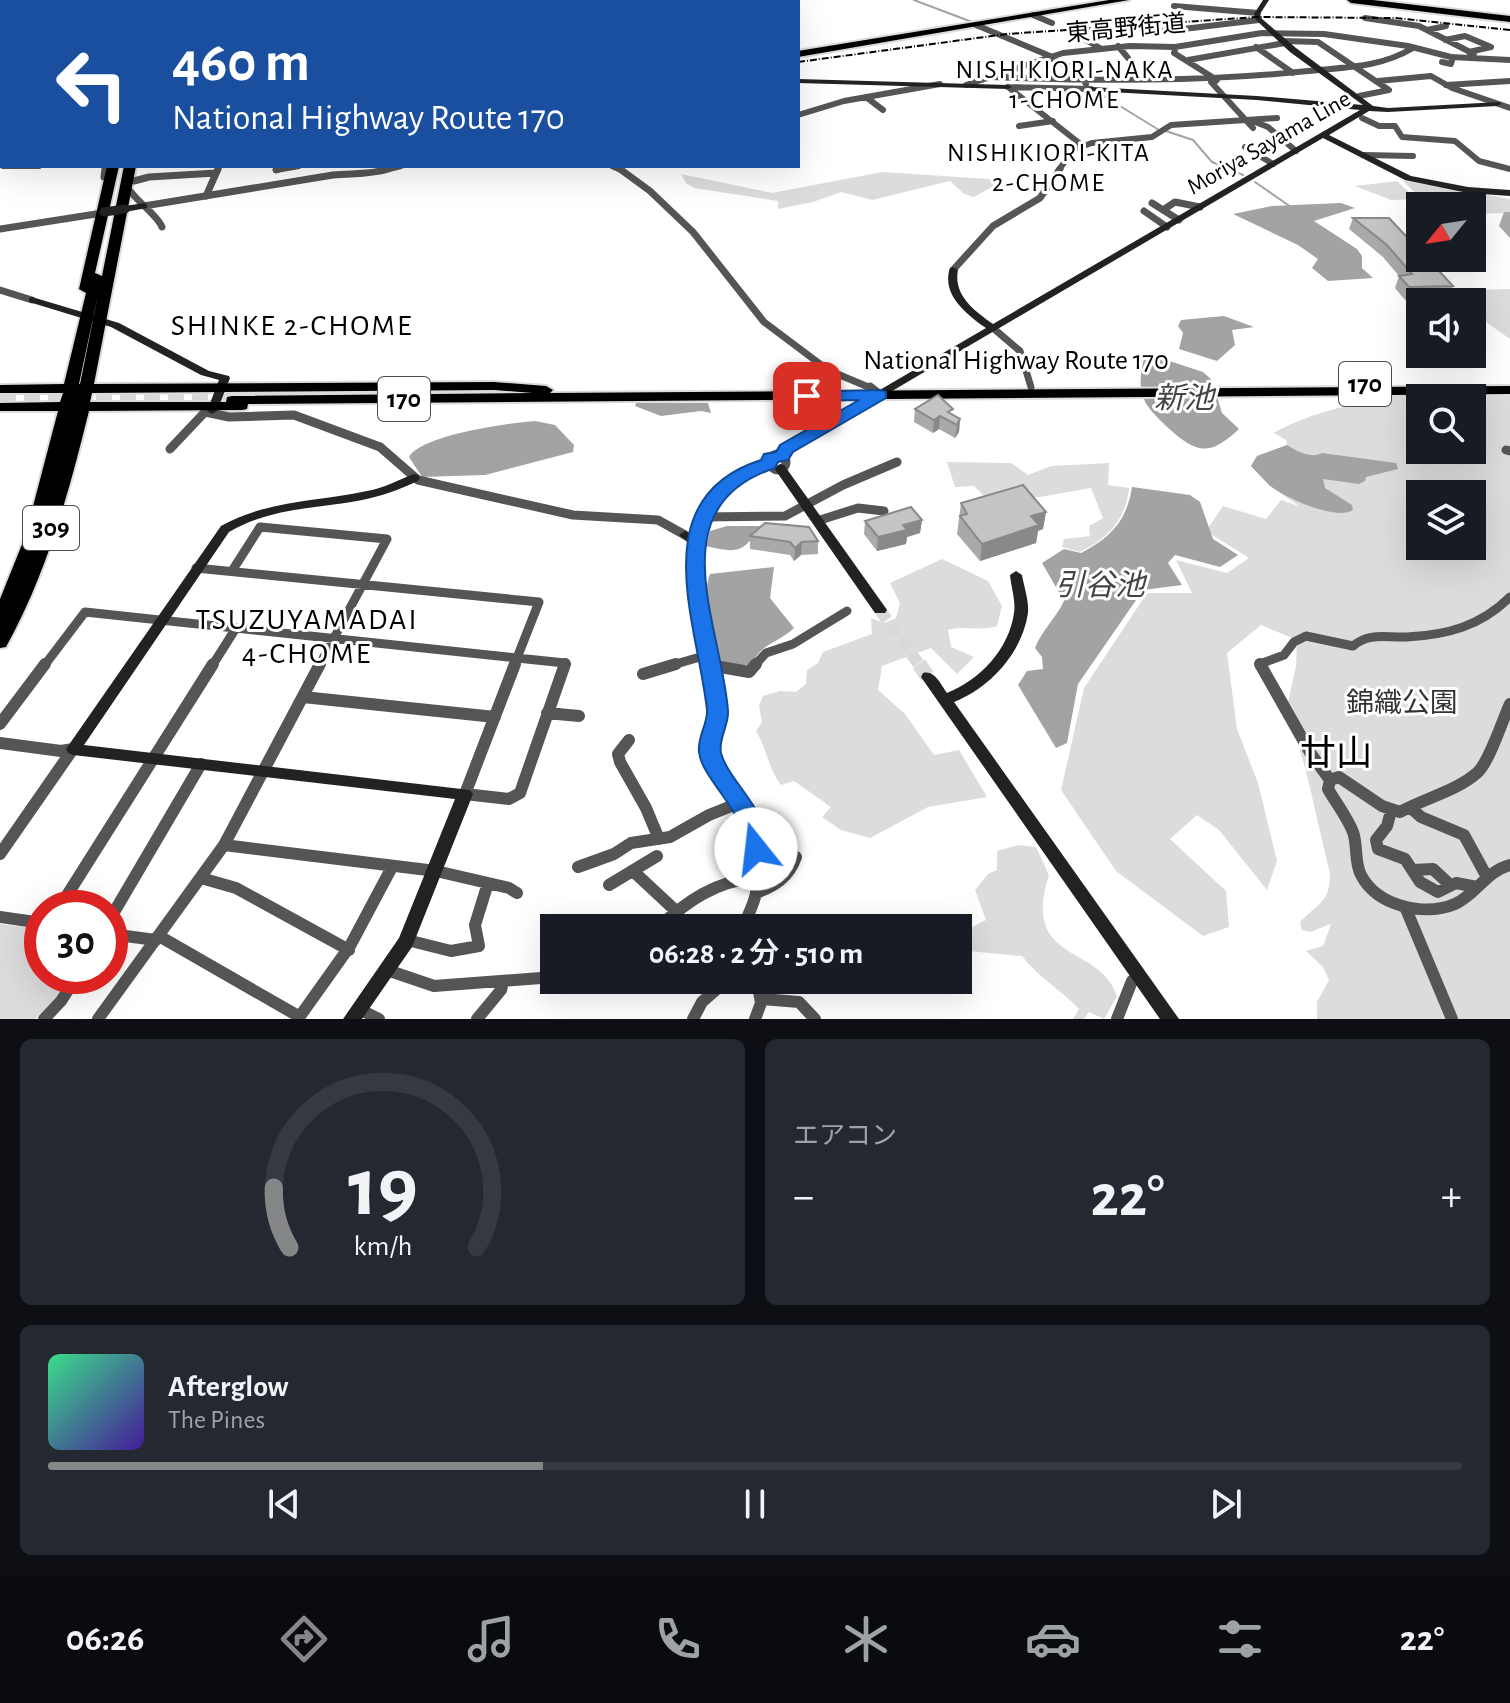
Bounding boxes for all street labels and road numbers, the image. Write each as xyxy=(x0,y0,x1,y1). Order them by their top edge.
street label: 東高野街道 xyxy=(1065,10,1187,46)
street label: Moriya Sayama Line xyxy=(1183,87,1355,199)
street label: National Highway Route 170 xyxy=(863,347,1169,375)
road number: 170 xyxy=(1339,362,1391,406)
road number: 170 xyxy=(378,377,430,421)
road number: 309 xyxy=(23,506,79,550)

